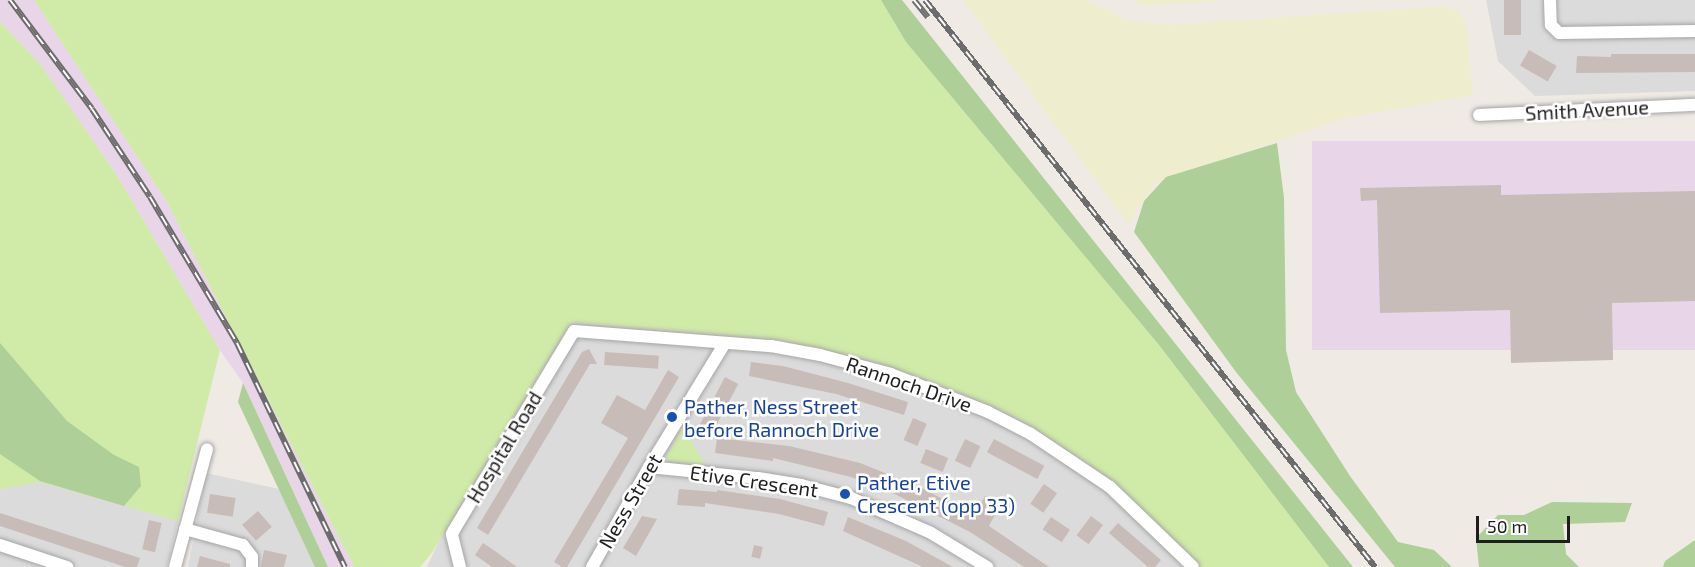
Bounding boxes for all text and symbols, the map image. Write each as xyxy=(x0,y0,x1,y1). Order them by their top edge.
street label: Smith Avenue xyxy=(1524,95,1650,125)
street label: Rannoch Drive xyxy=(843,351,975,417)
street label: Hospital Road xyxy=(461,387,547,507)
place label: Pather, Ness Street before Rannoch Drive xyxy=(684,394,879,441)
marker: Pather, Ness Street before Rannoch Drive xyxy=(665,410,679,424)
street label: Ness Street xyxy=(593,449,667,553)
street label: Etive Crescent xyxy=(688,460,820,502)
place label: Pather, Etive Crescent (opp 33) xyxy=(857,470,1015,517)
marker: Pather, Etive Crescent (opp 33) xyxy=(838,487,852,501)
scale bar xyxy=(1479,504,1574,542)
text: 50 m xyxy=(1487,515,1527,537)

